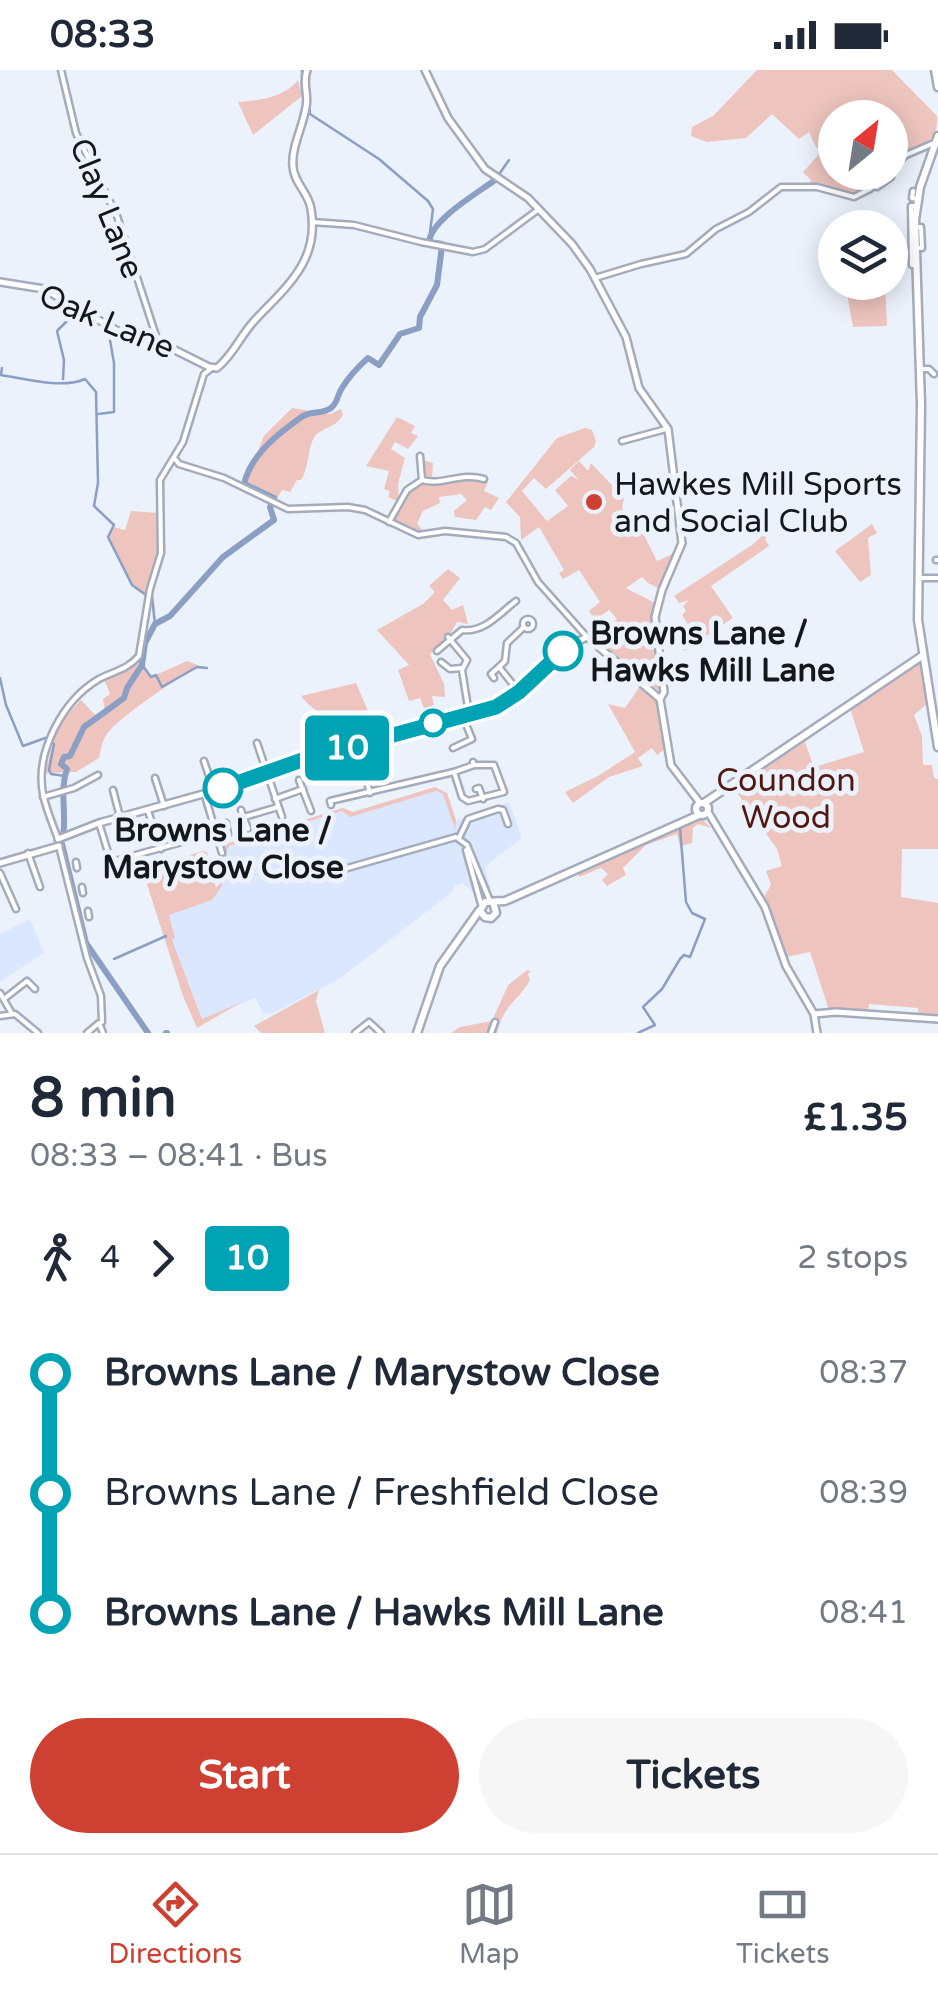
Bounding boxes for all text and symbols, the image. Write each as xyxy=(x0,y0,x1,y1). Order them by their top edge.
text: 08:33 xyxy=(50,12,155,58)
north arrow xyxy=(818,100,908,190)
map controls xyxy=(818,100,908,300)
street label: Clay Lane xyxy=(61,133,151,284)
button: layers xyxy=(818,210,908,300)
street label: Oak Lane xyxy=(33,276,180,367)
place label: Hawkes Mill Sports and Social Club xyxy=(614,466,902,541)
marker: Hawkes Mill Sports and Social Club xyxy=(583,491,605,513)
place label: Browns Lane / Hawks Mill Lane xyxy=(590,615,835,690)
marker: Browns Lane / Hawks Mill Lane xyxy=(544,632,582,670)
unlabelled marker xyxy=(420,710,446,736)
line badge: 10 xyxy=(302,716,392,780)
text: 10 xyxy=(325,727,369,769)
park label: Coundon Wood xyxy=(716,762,856,837)
marker: Browns Lane / Marystow Close xyxy=(204,769,242,807)
place label: Browns Lane / Marystow Close xyxy=(102,812,344,887)
text: 8 min xyxy=(30,1066,177,1132)
text: £1.35 xyxy=(804,1095,908,1141)
text: 08:33 – 08:41 · Bus xyxy=(30,1137,328,1175)
icon: walk xyxy=(30,1231,85,1286)
icon: forward xyxy=(135,1231,190,1286)
text: 10 xyxy=(225,1237,269,1279)
text: 4 xyxy=(100,1239,120,1277)
text: 2 stops xyxy=(797,1239,908,1277)
text: Browns Lane / Marystow Close xyxy=(104,1350,660,1396)
text: 08:37 xyxy=(819,1354,908,1392)
text: Browns Lane / Freshfield Close xyxy=(104,1470,659,1516)
text: 08:39 xyxy=(819,1474,908,1512)
text: Browns Lane / Hawks Mill Lane xyxy=(104,1590,664,1636)
text: 08:41 xyxy=(819,1594,908,1632)
button: Start xyxy=(30,1718,459,1833)
button: Tickets xyxy=(479,1718,908,1833)
tab: Directions xyxy=(108,1877,242,1971)
tab: Map xyxy=(459,1877,519,1971)
tab: Tickets xyxy=(736,1877,830,1971)

